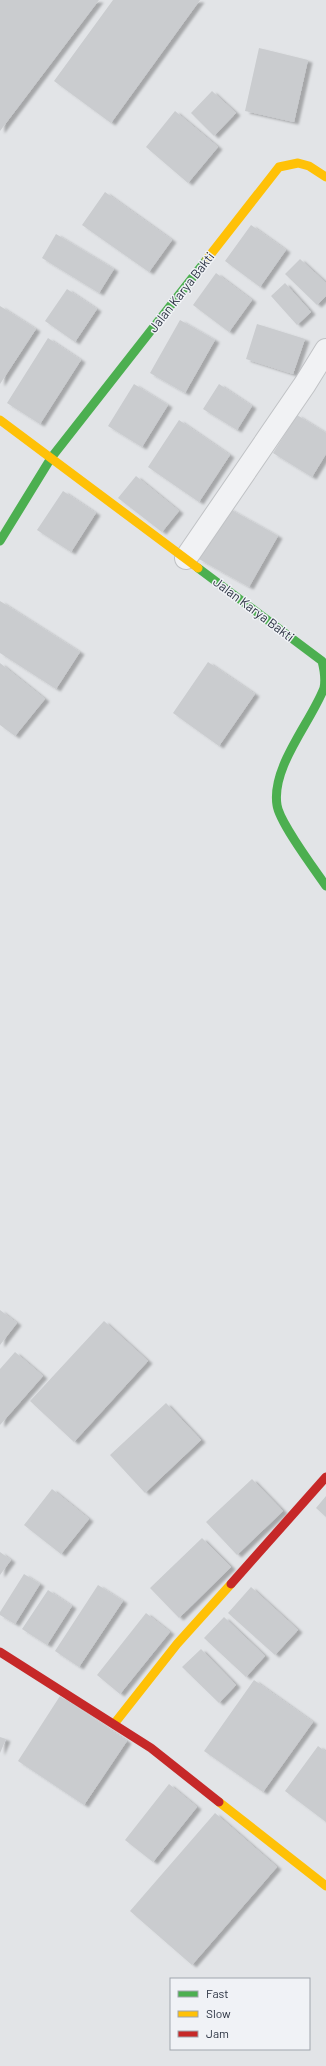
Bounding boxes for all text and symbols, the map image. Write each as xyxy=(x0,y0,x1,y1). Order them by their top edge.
street label: Jalan Karya Bakti xyxy=(145,249,217,335)
street label: Jalan Karya Bakti xyxy=(210,573,298,645)
legend xyxy=(170,1978,310,2050)
text: Fast xyxy=(206,1986,229,2000)
text: Slow xyxy=(206,2006,231,2020)
text: Jam xyxy=(206,2026,229,2040)

